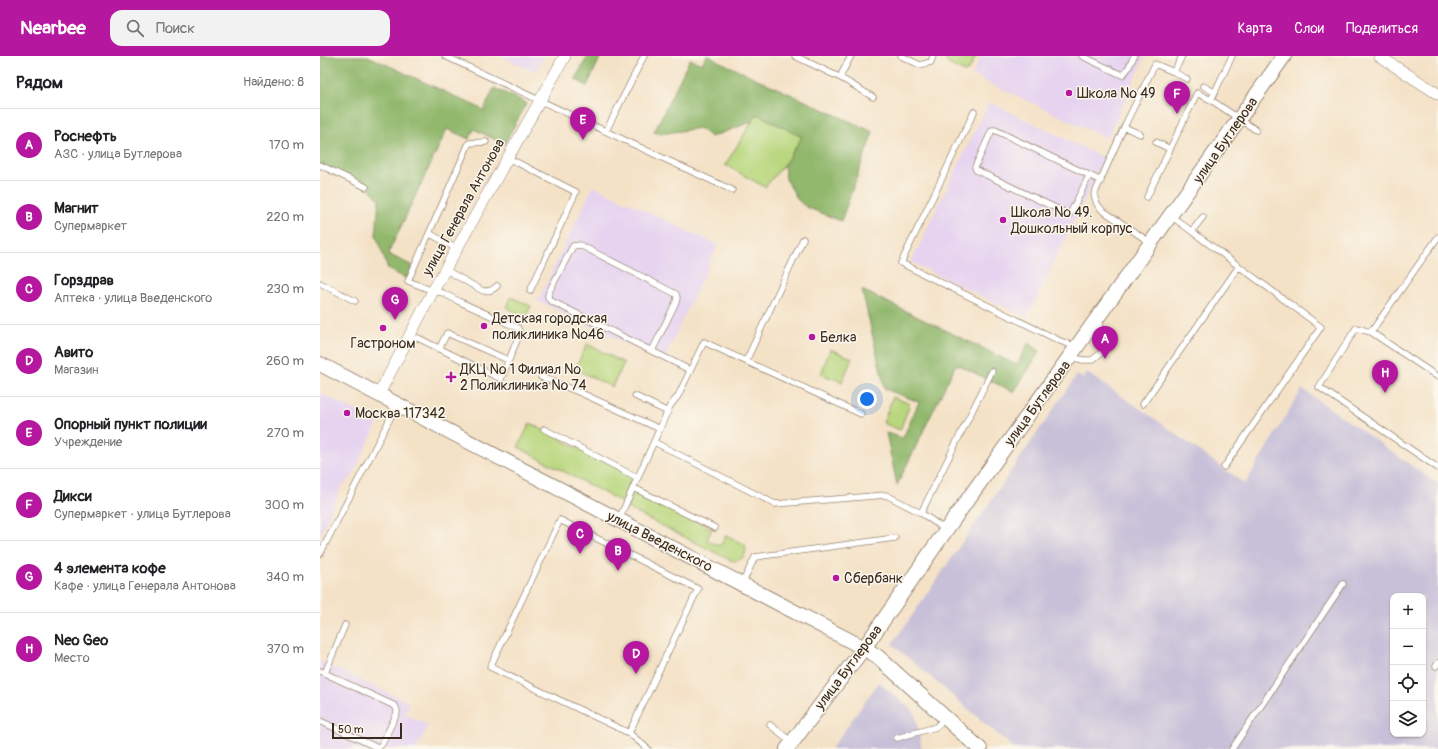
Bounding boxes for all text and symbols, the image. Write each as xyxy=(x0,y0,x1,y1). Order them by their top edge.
search box xyxy=(110,10,390,46)
text: Nearbee xyxy=(20,16,86,40)
icon: search xyxy=(124,17,146,39)
text: Поиск xyxy=(156,19,195,38)
text: Карта xyxy=(1238,20,1272,37)
text: Слои xyxy=(1294,20,1324,37)
text: Поделиться xyxy=(1346,20,1418,37)
text: Рядом xyxy=(16,72,63,93)
text: Найдено: 8 xyxy=(243,74,304,90)
pin: F xyxy=(1164,81,1190,114)
place label: Школа № 49 xyxy=(1077,85,1155,102)
marker: Школа № 49 xyxy=(1064,88,1074,98)
street label: улица Бутлерова xyxy=(1189,94,1261,187)
pin: E xyxy=(570,107,596,140)
text: Роснефть xyxy=(54,127,117,146)
street label: улица Генерала Антонова xyxy=(418,136,508,280)
text: A xyxy=(25,137,33,153)
text: 170 m xyxy=(269,137,304,153)
text: АЗС · улица Бутлерова xyxy=(54,146,182,162)
text: Магнит xyxy=(54,199,99,218)
place label: Школа № 49. Дошкольный корпус xyxy=(1010,204,1133,237)
text: B xyxy=(25,209,33,225)
text: 220 m xyxy=(266,209,304,225)
marker: Школа № 49. Дошкольный корпус xyxy=(998,215,1008,225)
text: Супермаркет xyxy=(54,218,127,234)
text: Горздрав xyxy=(54,271,114,290)
text: C xyxy=(25,281,33,297)
text: 230 m xyxy=(267,281,304,297)
pin: G xyxy=(382,287,408,320)
text: Аптека · улица Введенского xyxy=(54,290,212,306)
place label: Детская городская поликлиника №46 xyxy=(491,310,607,343)
marker: Детская городская поликлиника №46 xyxy=(479,321,489,331)
marker: Гастроном xyxy=(378,323,388,333)
pin: A xyxy=(1092,326,1118,359)
place label: Белка xyxy=(820,329,856,346)
marker: Белка xyxy=(807,332,817,342)
place label: Гастроном xyxy=(351,335,415,352)
text: Авито xyxy=(54,343,93,362)
text: D xyxy=(25,353,33,369)
text: 260 m xyxy=(266,353,304,369)
street label: улица Бутлерова xyxy=(1000,357,1074,450)
pin: H xyxy=(1372,360,1398,393)
place label: ДКЦ № 1 Филиал № 2 Поликлиника № 74 xyxy=(459,361,587,394)
text: Магазин xyxy=(54,362,98,378)
marker: ДКЦ № 1 Филиал № 2 Поликлиника № 74 xyxy=(445,371,457,383)
your location xyxy=(857,389,877,409)
place label: Москва 117342 xyxy=(355,405,446,422)
marker: Москва 117342 xyxy=(342,408,352,418)
text: Опорный пункт полиции xyxy=(54,415,207,434)
text: E xyxy=(26,425,32,441)
text: 270 m xyxy=(267,425,304,441)
text: Учреждение xyxy=(54,434,122,450)
text: Дикси xyxy=(54,487,92,506)
text: F xyxy=(25,497,33,513)
text: 300 m xyxy=(265,497,304,513)
text: Супермаркет · улица Бутлерова xyxy=(54,506,231,522)
street label: улица Введенского xyxy=(603,507,716,576)
pin: C xyxy=(567,521,593,554)
pin: B xyxy=(605,538,631,571)
text: 4 элемента кофе xyxy=(54,559,166,578)
text: G xyxy=(25,569,33,585)
text: 340 m xyxy=(266,569,304,585)
place label: Сбербанк xyxy=(844,570,903,587)
marker: Сбербанк xyxy=(831,573,841,583)
text: Кафе · улица Генерала Антонова xyxy=(54,578,236,594)
map controls xyxy=(1390,593,1426,737)
button: + xyxy=(1390,593,1426,629)
street label: улица Бутлерова xyxy=(811,622,886,714)
button: − xyxy=(1390,629,1426,665)
text: Neo Geo xyxy=(54,631,108,650)
text: H xyxy=(25,641,33,657)
text: 370 m xyxy=(267,641,304,657)
pin: D xyxy=(623,641,649,674)
text: Место xyxy=(54,650,90,666)
button: locate xyxy=(1390,665,1426,701)
button: layers xyxy=(1390,701,1426,737)
scale bar xyxy=(332,721,402,740)
text: 50 m xyxy=(338,723,364,736)

